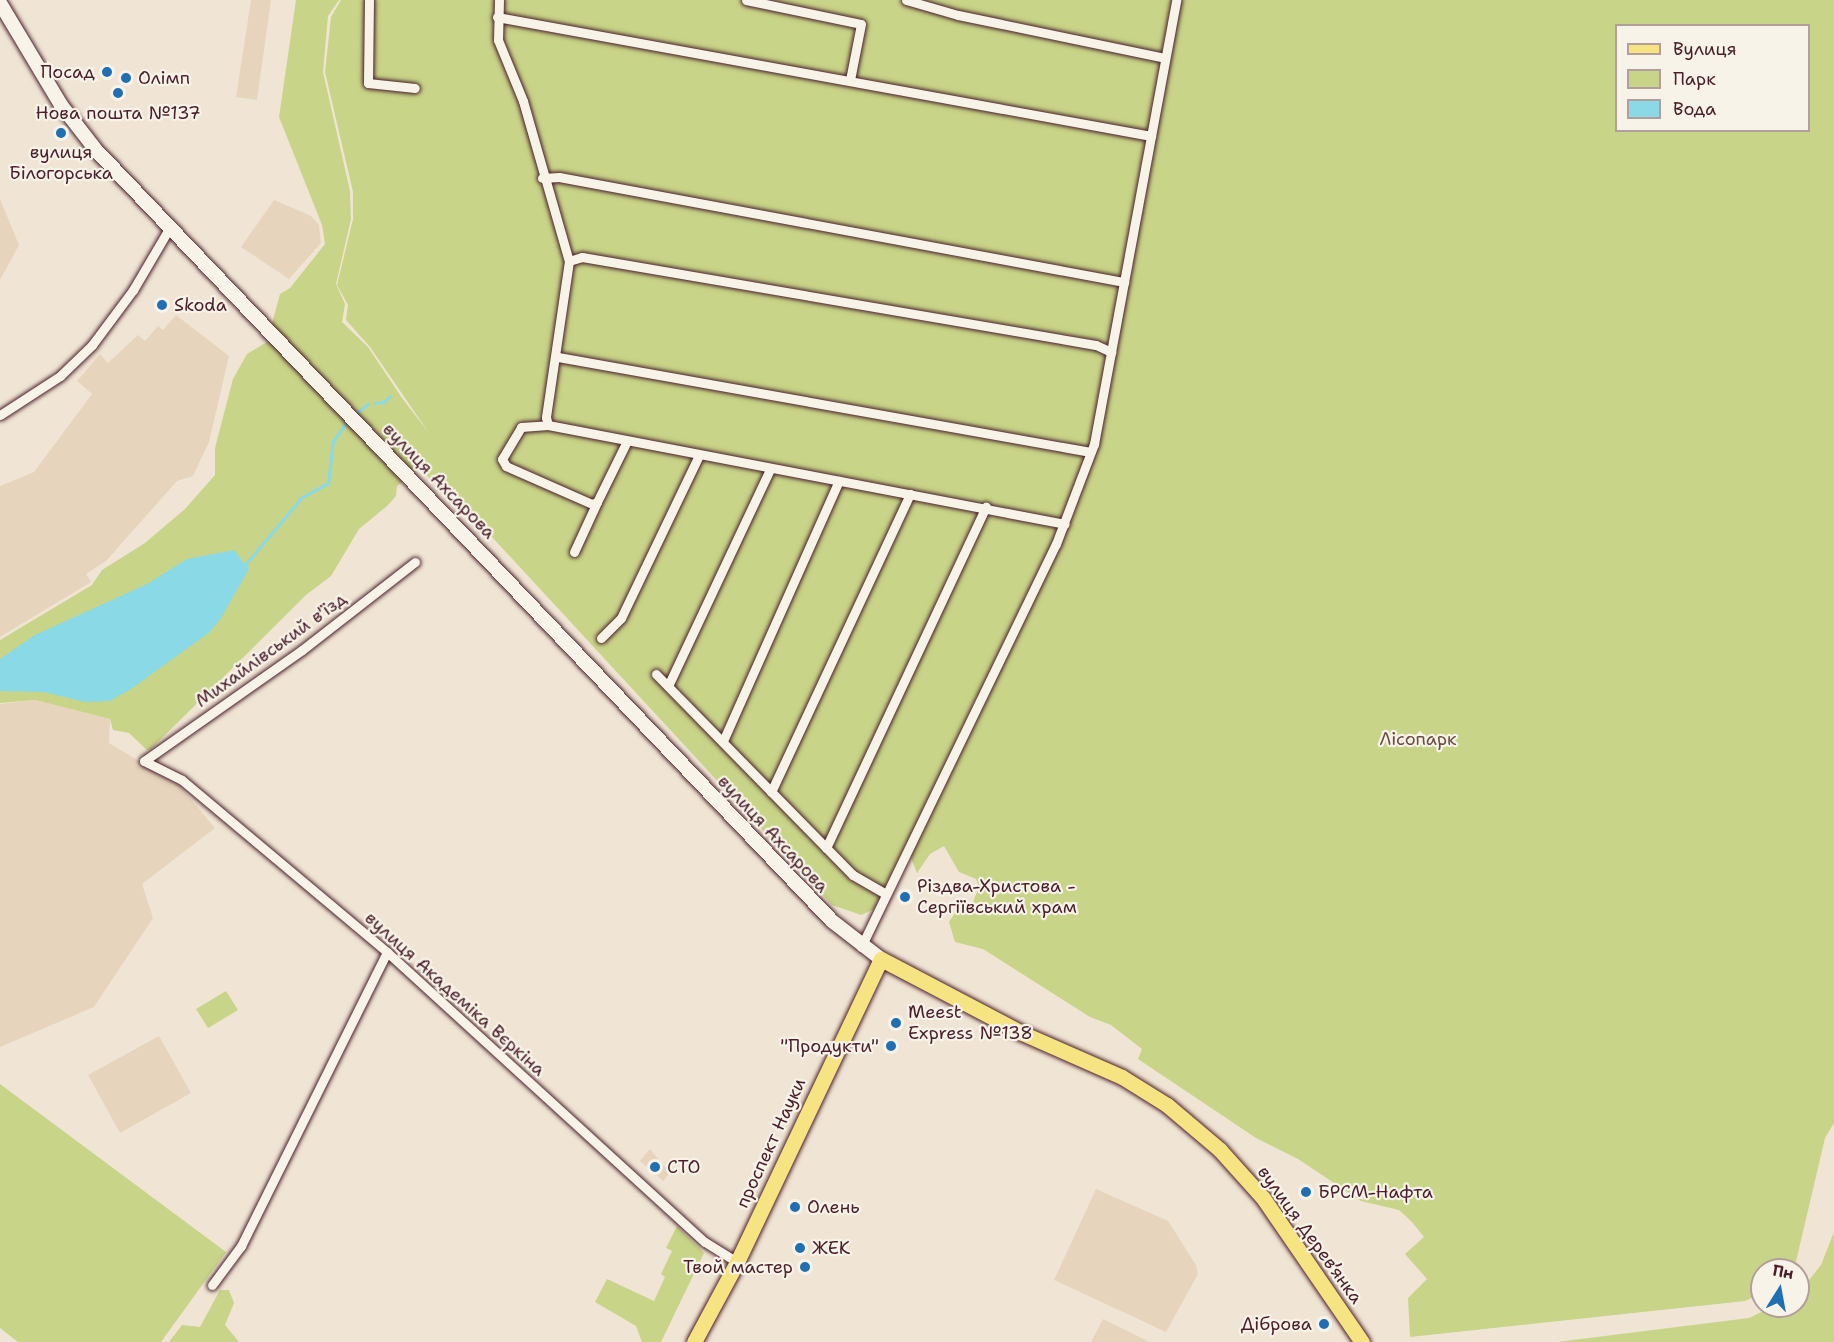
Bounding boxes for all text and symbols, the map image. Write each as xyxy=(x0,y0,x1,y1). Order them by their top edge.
legend xyxy=(1615,24,1810,132)
text: Вулиця xyxy=(1673,37,1737,61)
place label: Посад xyxy=(40,61,95,83)
marker: Посад xyxy=(100,65,114,79)
place label: Олімп xyxy=(138,67,190,89)
text: Парк xyxy=(1673,67,1716,91)
marker: Олімп xyxy=(119,71,133,85)
marker: Нова пошта №137 xyxy=(111,86,125,100)
text: Вода xyxy=(1673,97,1716,121)
place label: Нова пошта №137 xyxy=(35,102,201,124)
marker: вулиця Білогорська xyxy=(54,126,68,140)
place label: вулиця Білогорська xyxy=(9,142,113,184)
place label: Skoda xyxy=(174,294,227,316)
marker: Skoda xyxy=(155,298,169,312)
street label: вулиця Ахсарова xyxy=(378,419,500,543)
street label: Михайлівський в'їзд xyxy=(191,588,351,712)
park label: Лісопарк xyxy=(1379,728,1457,750)
street label: вулиця Ахсарова xyxy=(713,771,833,897)
place label: Різдва-Христова - Сергіївський храм xyxy=(917,876,1077,918)
marker: Різдва-Христова - Сергіївський храм xyxy=(898,890,912,904)
street label: вулиця Академіка Вєркіна xyxy=(360,907,550,1081)
place label: Meest Express №138 xyxy=(908,1002,1033,1044)
marker: Meest Express №138 xyxy=(889,1016,903,1030)
place label: "Продукти" xyxy=(780,1035,879,1057)
marker: "Продукти" xyxy=(884,1039,898,1053)
street label: проспект Науки xyxy=(731,1075,811,1211)
place label: СТО xyxy=(667,1156,700,1178)
marker: СТО xyxy=(648,1160,662,1174)
street label: вулиця Дерев’янка xyxy=(1253,1162,1367,1308)
place label: БРСМ-Нафта xyxy=(1318,1181,1433,1203)
marker: БРСМ-Нафта xyxy=(1299,1185,1313,1199)
place label: Олень xyxy=(807,1196,860,1218)
marker: Олень xyxy=(788,1200,802,1214)
place label: ЖЕК xyxy=(812,1237,850,1259)
marker: ЖЕК xyxy=(793,1241,807,1255)
place label: Твой мастер xyxy=(683,1256,793,1278)
north arrow xyxy=(1750,1258,1810,1318)
text: Пн xyxy=(1771,1259,1796,1284)
marker: Твой мастер xyxy=(798,1260,812,1274)
place label: Діброва xyxy=(1241,1313,1312,1335)
marker: Діброва xyxy=(1317,1317,1331,1331)

